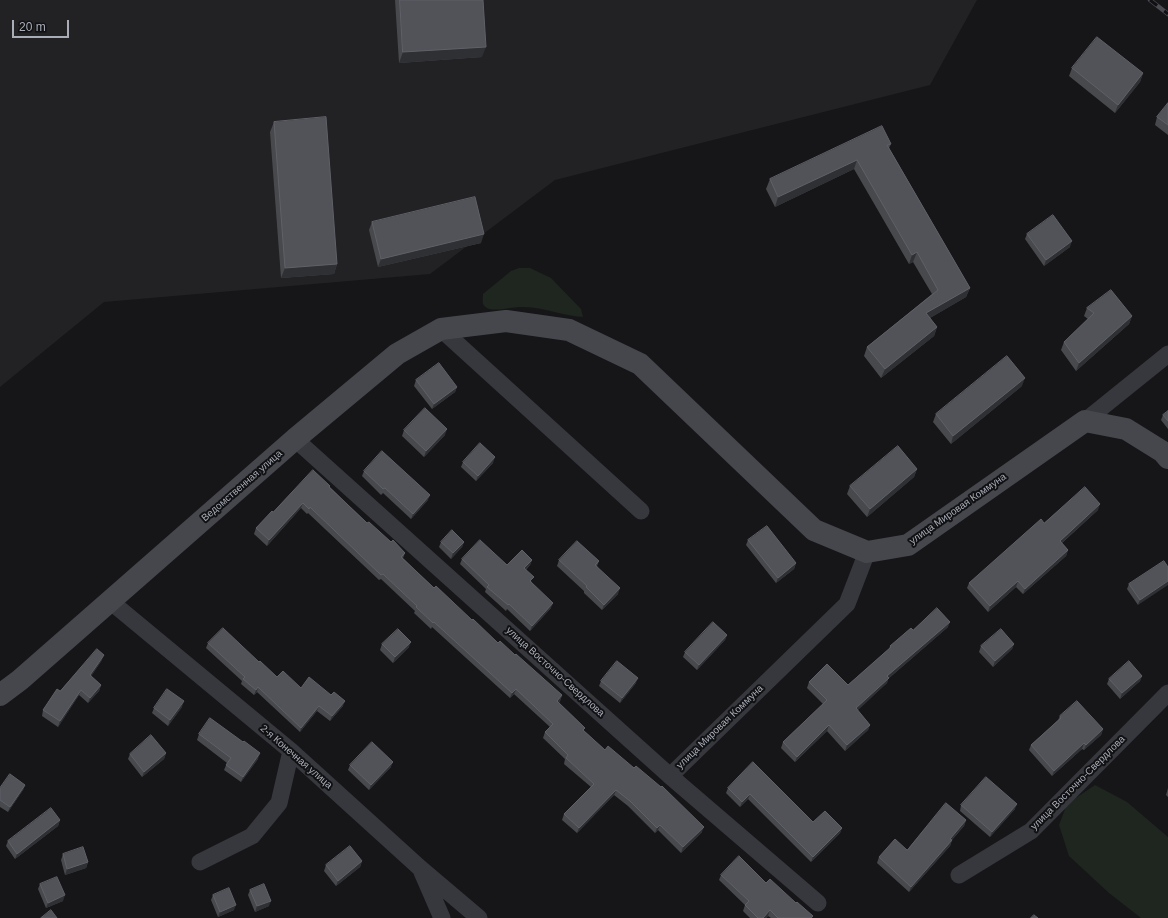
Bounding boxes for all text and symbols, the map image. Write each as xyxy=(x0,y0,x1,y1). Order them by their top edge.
scale bar xyxy=(14,12,71,38)
text: 20 m xyxy=(19,20,46,34)
street label: Ведомственная улица xyxy=(199,448,285,524)
street label: улица Мировая Коммуна xyxy=(907,471,1009,547)
street label: улица Восточно-Свердлова xyxy=(503,625,607,719)
street label: улица Мировая Коммуна xyxy=(674,683,766,771)
street label: 2-я Конечная улица xyxy=(258,723,334,791)
street label: улица Восточно-Свердлова xyxy=(1028,733,1128,833)

